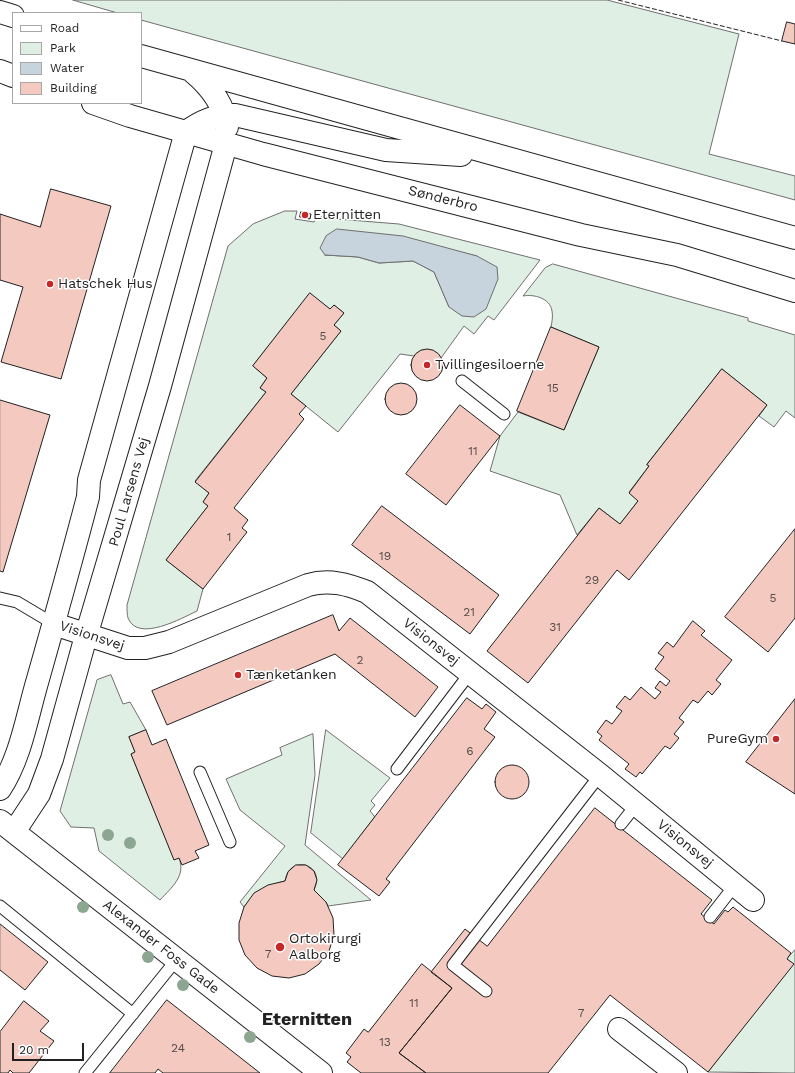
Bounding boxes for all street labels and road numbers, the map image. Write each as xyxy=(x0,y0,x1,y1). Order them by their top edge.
street label: Sønderbro xyxy=(406,182,480,216)
street label: Poul Larsens Vej xyxy=(105,436,153,548)
street label: Visionsvej xyxy=(399,615,463,669)
street label: Visionsvej xyxy=(57,618,127,654)
street label: Visionsvej xyxy=(654,816,716,872)
street label: Alexander Foss Gade xyxy=(99,896,223,998)

